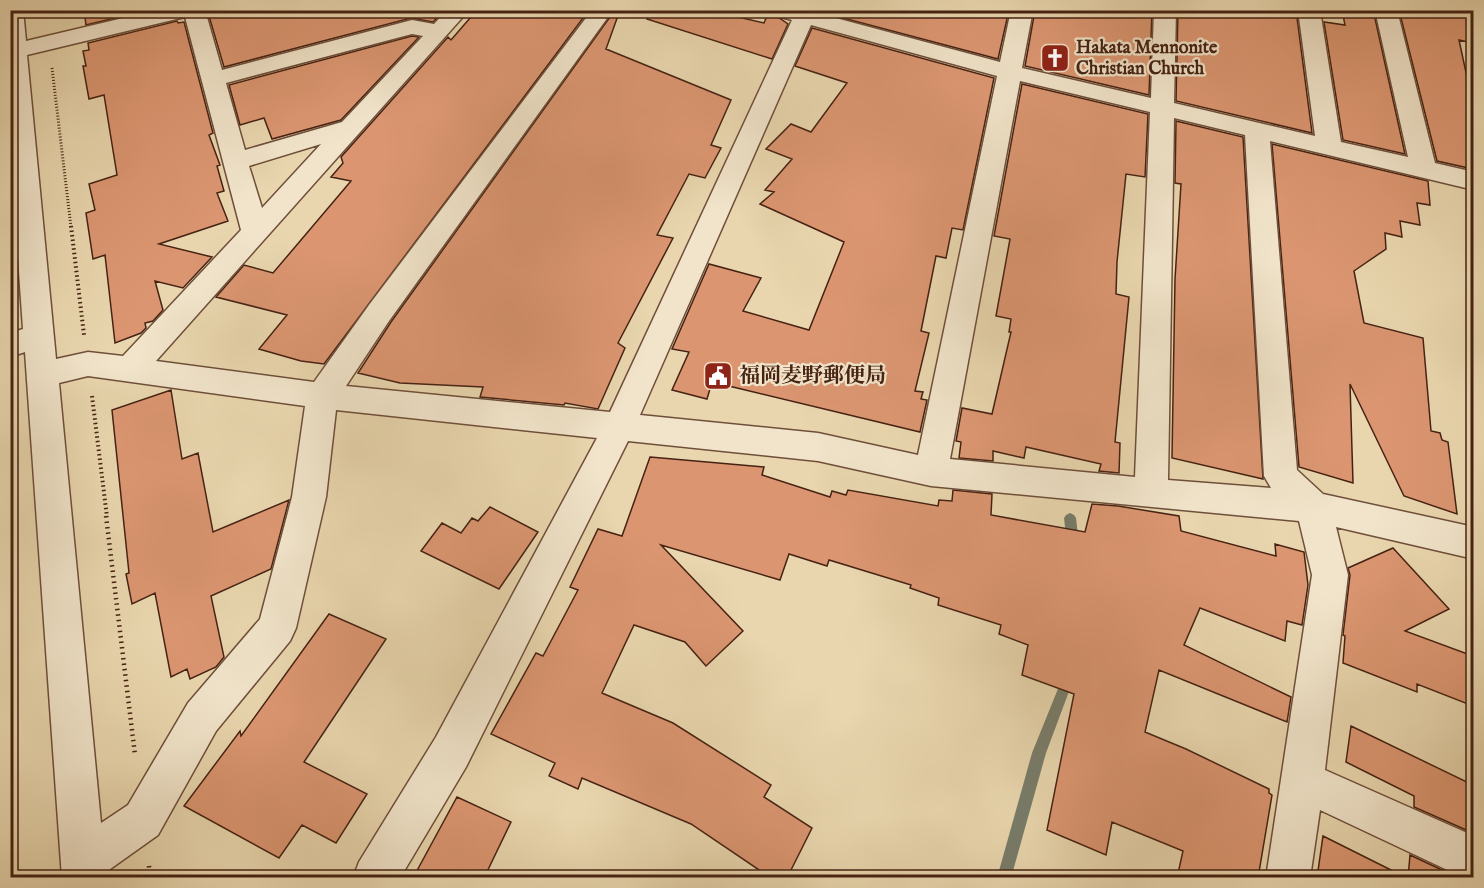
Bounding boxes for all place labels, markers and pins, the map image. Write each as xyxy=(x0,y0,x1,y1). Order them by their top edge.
place label: Hakata Mennonite Christian Church xyxy=(1076,37,1218,81)
church icon: Hakata Mennonite Christian Church xyxy=(1039,42,1071,74)
public building icon: 福岡麦野郵便局 xyxy=(702,360,734,392)
place label: 福岡麦野郵便局 xyxy=(739,363,886,390)

